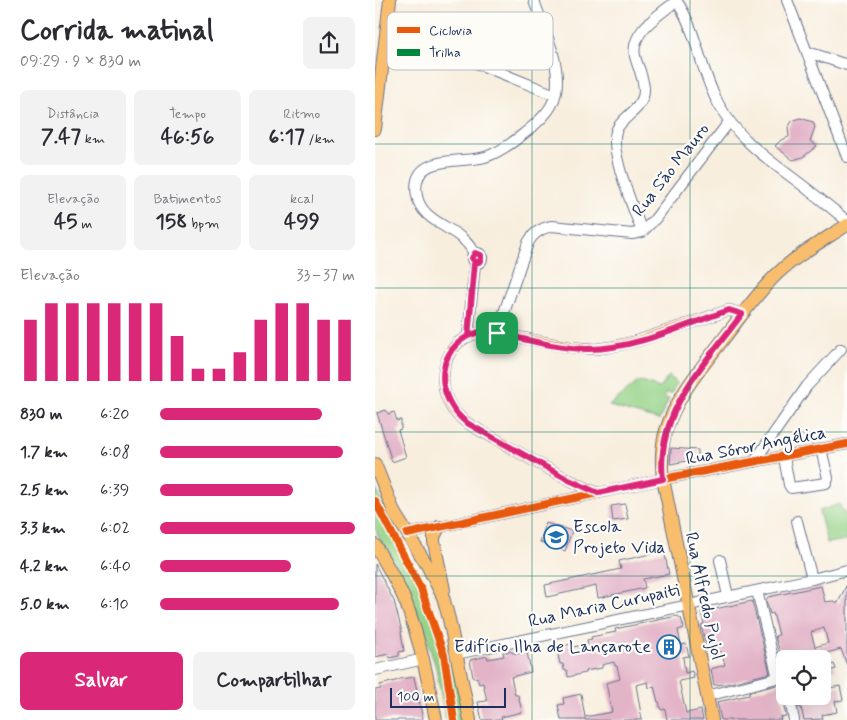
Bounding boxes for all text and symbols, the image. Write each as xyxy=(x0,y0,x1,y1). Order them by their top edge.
legend xyxy=(387,12,553,70)
text: Corrida matinal xyxy=(20,13,214,50)
button: share xyxy=(303,17,355,69)
text: Ciclovia xyxy=(429,22,472,40)
text: Trilha xyxy=(429,44,461,62)
text: 09:29 · 9 × 830 m xyxy=(20,51,141,72)
text: Distância xyxy=(47,105,99,123)
text: Tempo xyxy=(169,105,206,123)
text: Ritmo xyxy=(283,105,320,123)
street label: Rua São Mauro xyxy=(627,118,715,222)
text: 7.47 xyxy=(41,123,81,151)
text: 46:56 xyxy=(161,123,214,151)
text: 6:17 xyxy=(269,123,305,151)
text: km xyxy=(81,130,105,148)
text: /km xyxy=(305,130,335,148)
text: Elevação xyxy=(47,190,99,208)
text: Batimentos xyxy=(153,190,222,208)
text: kcal xyxy=(290,190,314,208)
text: 45 xyxy=(54,208,77,236)
text: 158 xyxy=(156,208,187,236)
text: 499 xyxy=(284,208,320,236)
text: m xyxy=(77,215,92,233)
text: bpm xyxy=(187,215,219,233)
text: Elevação xyxy=(20,265,80,286)
text: 33–37 m xyxy=(296,265,355,286)
pin xyxy=(476,312,518,354)
icon: arrive xyxy=(483,319,511,347)
text: 830 m xyxy=(20,404,62,425)
text: 6:20 xyxy=(100,404,129,425)
street label: Rua Sóror Angélica xyxy=(684,421,828,472)
text: 1.7 km xyxy=(20,442,68,463)
text: 6:08 xyxy=(100,442,130,463)
text: 2.5 km xyxy=(20,480,68,501)
text: 6:39 xyxy=(100,480,129,501)
place label: Escola Projeto Vida xyxy=(573,515,665,560)
text: 3.3 km xyxy=(20,518,65,539)
text: 6:02 xyxy=(100,518,130,539)
school or university icon: Escola Projeto Vida xyxy=(543,524,569,550)
street label: Rua Alfredo Pujol xyxy=(679,530,729,662)
text: 4.2 km xyxy=(20,556,68,577)
text: 6:40 xyxy=(100,556,131,577)
street label: Rua Maria Curupaiti xyxy=(526,578,682,634)
text: 5.0 km xyxy=(20,594,70,615)
text: 6:10 xyxy=(100,594,129,615)
building icon: Edifício Ilha de Lançarote xyxy=(656,634,682,660)
place label: Edifício Ilha de Lançarote xyxy=(454,635,651,659)
map controls xyxy=(776,650,831,705)
button: locate xyxy=(776,650,831,705)
button: Salvar xyxy=(20,652,183,710)
button: Compartilhar xyxy=(193,652,355,710)
scale bar xyxy=(390,685,506,708)
text: 100 m xyxy=(397,688,435,706)

